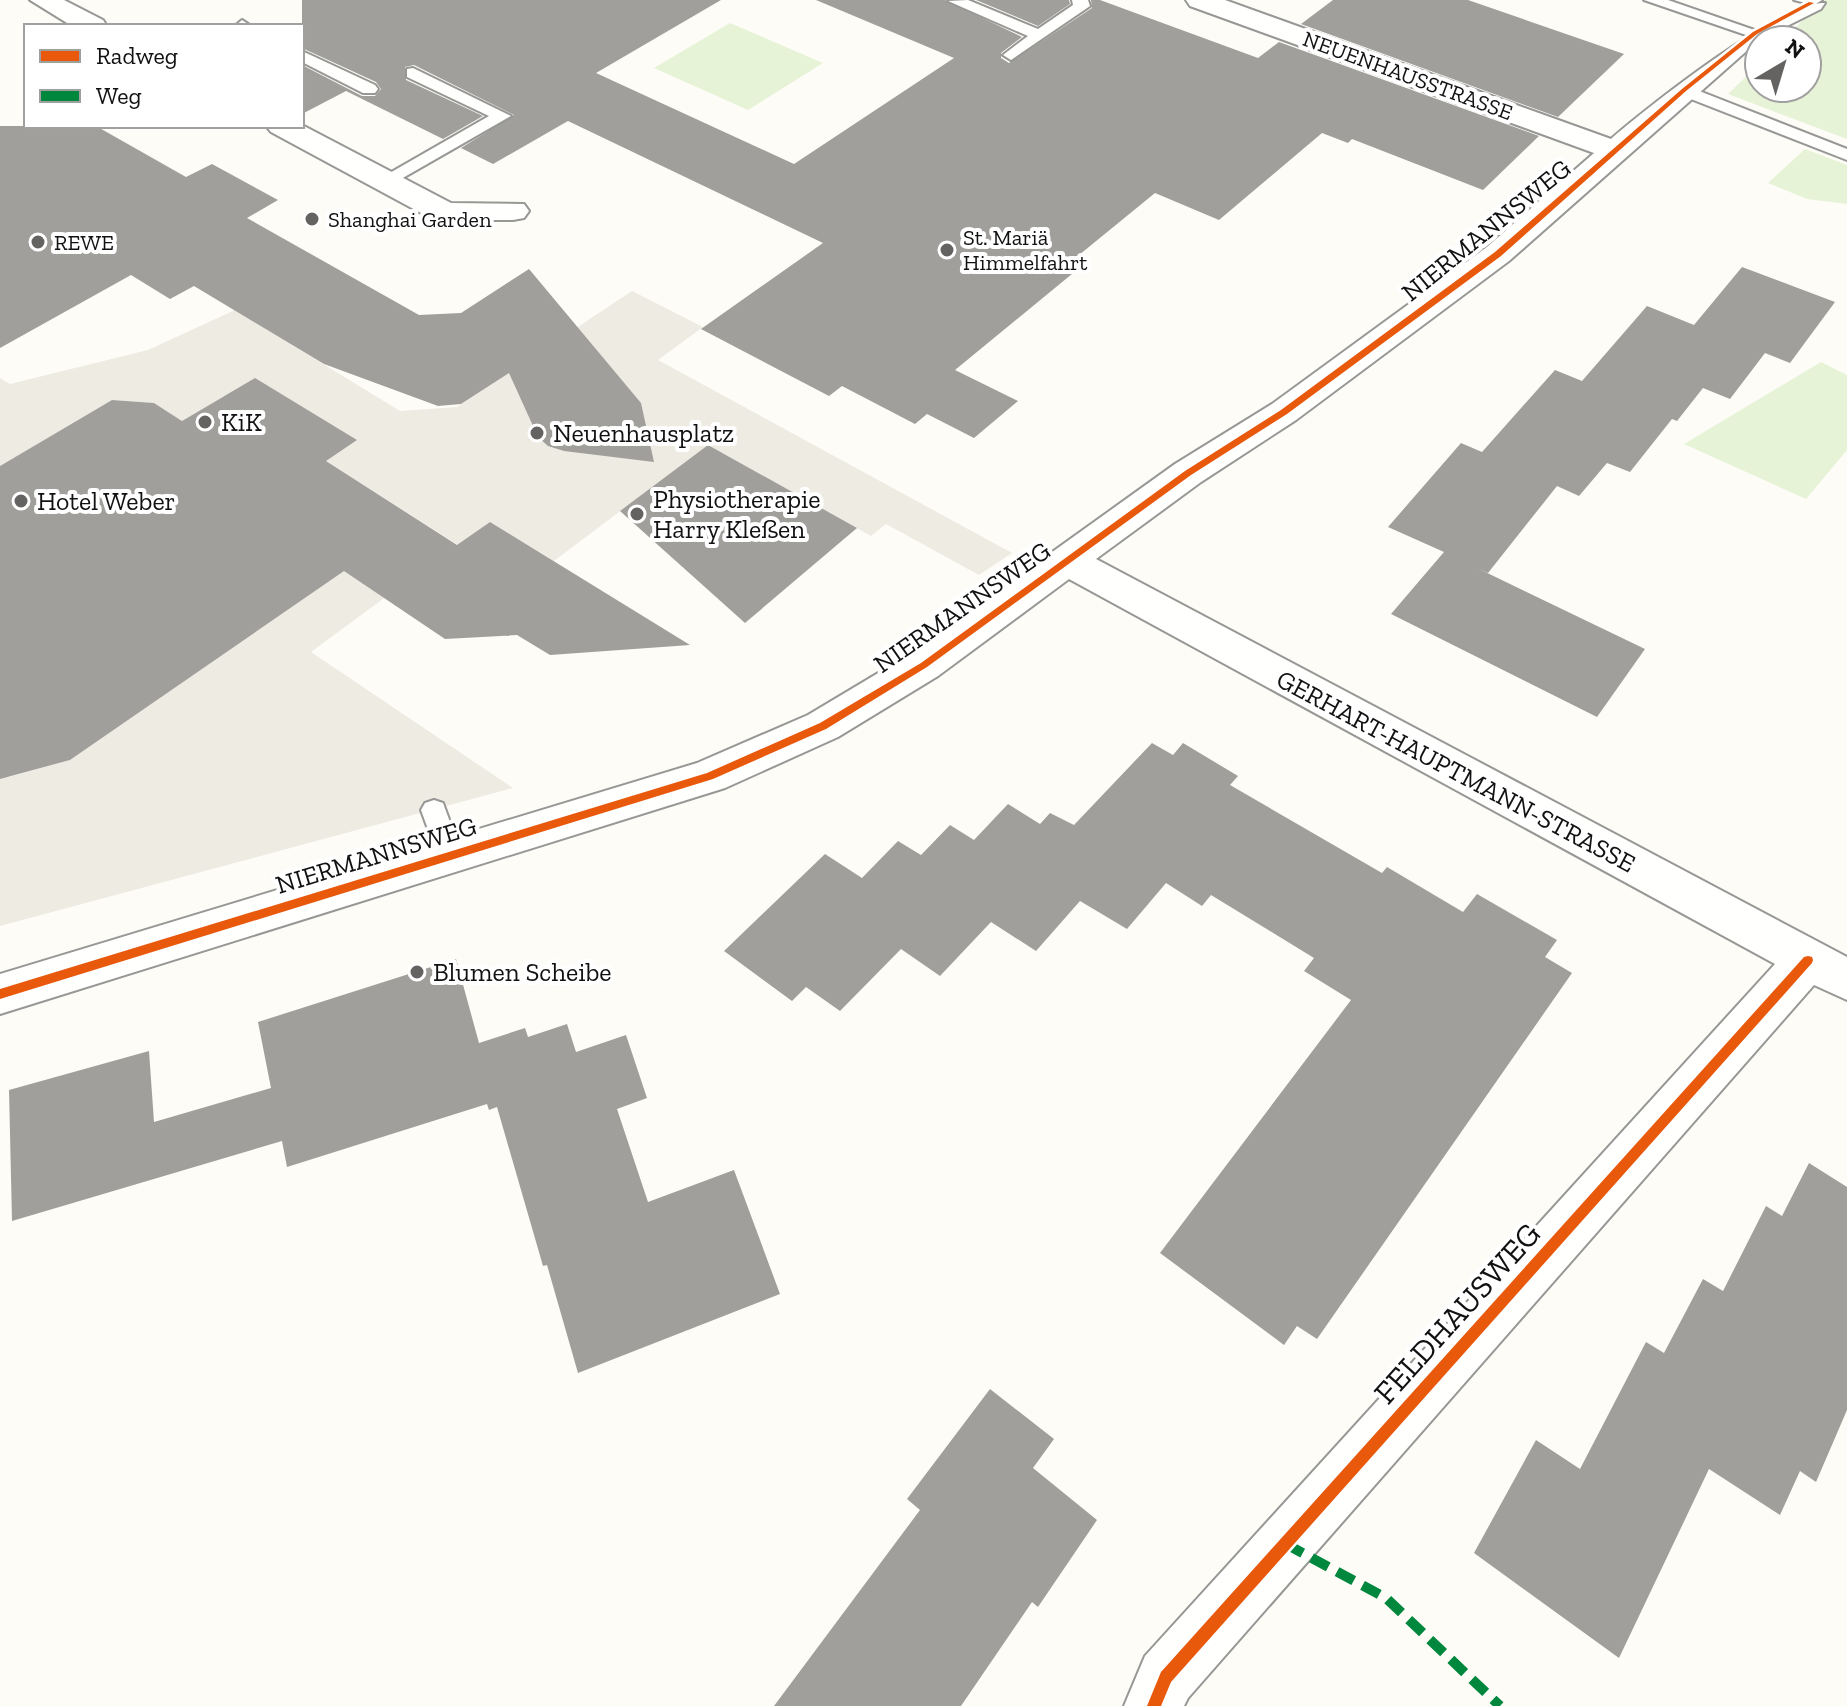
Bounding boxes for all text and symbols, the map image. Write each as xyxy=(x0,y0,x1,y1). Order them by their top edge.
legend xyxy=(24,24,304,128)
north arrow xyxy=(1743,24,1823,104)
street label: NEUENHAUSSTRASSE xyxy=(1299,25,1516,126)
text: N xyxy=(1780,33,1810,65)
text: Radweg xyxy=(96,41,178,70)
text: Weg xyxy=(96,81,142,110)
street label: NIERMANNSWEG xyxy=(1395,152,1577,308)
place label: Shanghai Garden xyxy=(328,206,492,233)
marker: Shanghai Garden xyxy=(303,210,321,228)
place label: St. Mariä Himmelfahrt xyxy=(963,224,1088,276)
place label: REWE xyxy=(54,229,114,256)
marker: REWE xyxy=(29,233,47,251)
marker: St. Mariä Himmelfahrt xyxy=(938,241,956,259)
place label: KiK xyxy=(221,406,262,438)
marker: KiK xyxy=(196,413,214,431)
place label: Neuenhausplatz xyxy=(553,417,734,449)
marker: Neuenhausplatz xyxy=(528,424,546,442)
place label: Physiotherapie Harry Kleßen xyxy=(653,483,821,545)
place label: Hotel Weber xyxy=(37,485,176,517)
marker: Hotel Weber xyxy=(12,492,30,510)
marker: Physiotherapie Harry Kleßen xyxy=(628,505,646,523)
street label: NIERMANNSWEG xyxy=(868,534,1057,680)
street label: GERHART-HAUPTMANN-STRASSE xyxy=(1271,663,1641,879)
street label: NIERMANNSWEG xyxy=(272,809,480,901)
place label: Blumen Scheibe xyxy=(433,956,612,988)
marker: Blumen Scheibe xyxy=(408,963,426,981)
street label: FELDHAUSWEG xyxy=(1366,1215,1548,1411)

